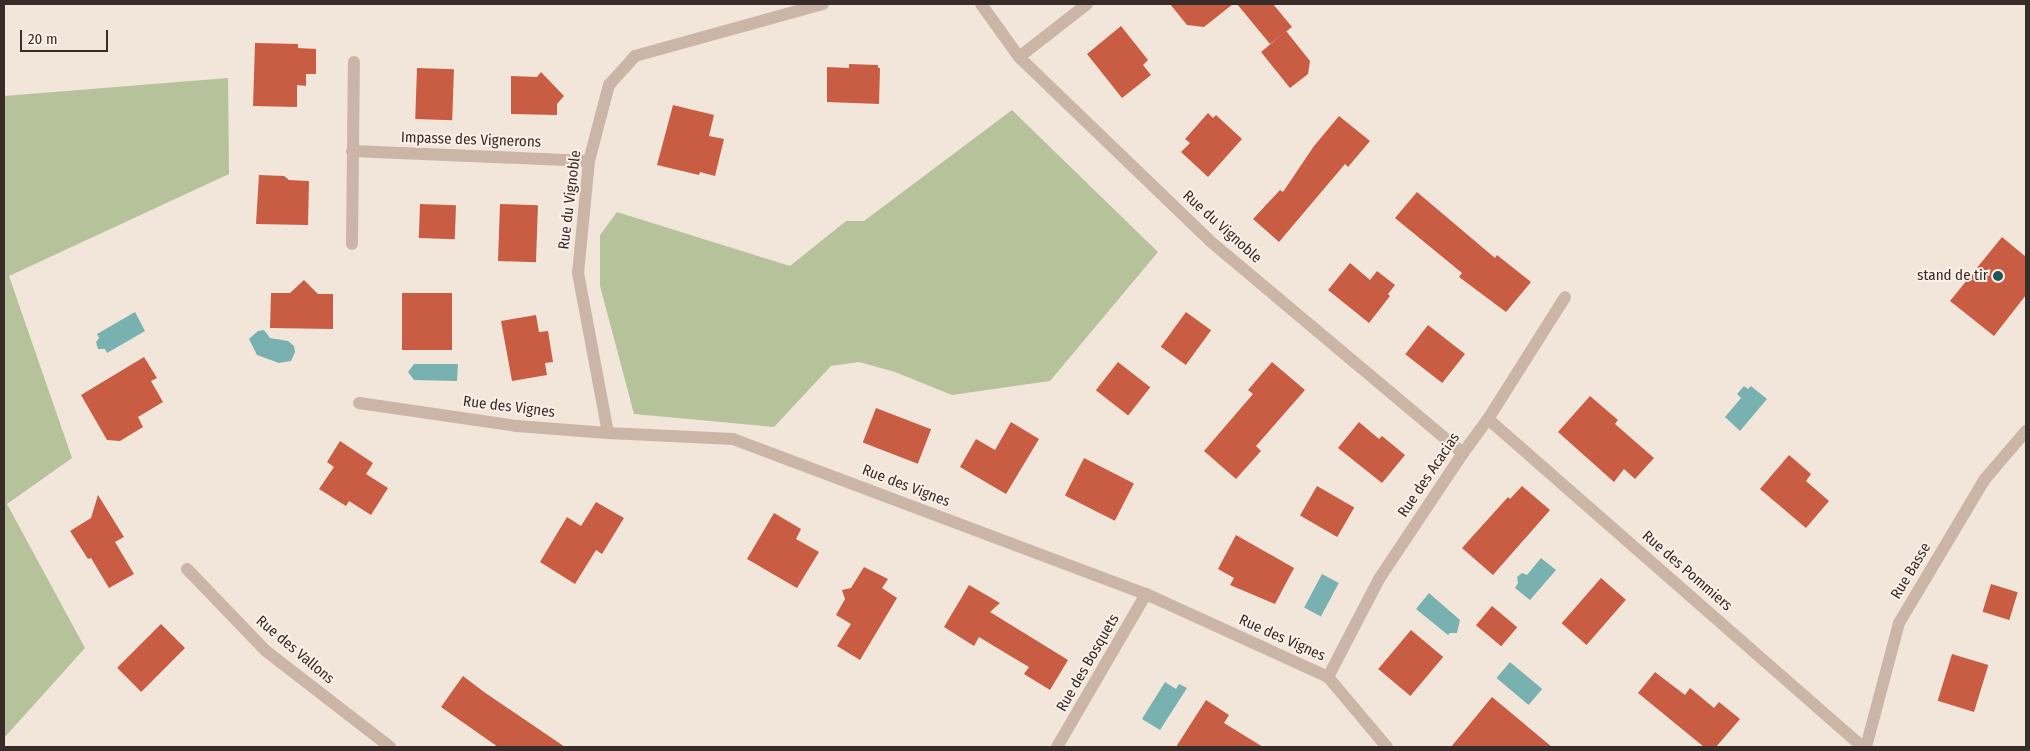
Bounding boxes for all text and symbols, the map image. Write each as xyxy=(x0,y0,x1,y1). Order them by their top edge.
scale bar xyxy=(22,20,110,52)
text: 20 m xyxy=(28,30,58,48)
street label: Impasse des Vignerons xyxy=(401,129,541,151)
street label: Rue du Vignoble xyxy=(555,149,585,251)
street label: Rue du Vignoble xyxy=(1179,187,1265,267)
place label: stand de tir xyxy=(1917,267,1988,285)
marker: stand de tir xyxy=(1992,270,2004,282)
street label: Rue des Vignes xyxy=(462,392,556,422)
street label: Rue des Acacias xyxy=(1394,429,1464,521)
street label: Rue des Vignes xyxy=(860,461,952,511)
street label: Rue des Pommiers xyxy=(1638,527,1736,615)
street label: Rue Basse xyxy=(1887,540,1935,602)
street label: Rue des Bosquets xyxy=(1053,611,1123,715)
street label: Rue des Vignes xyxy=(1236,611,1328,665)
street label: Rue des Vallons xyxy=(252,612,338,688)

